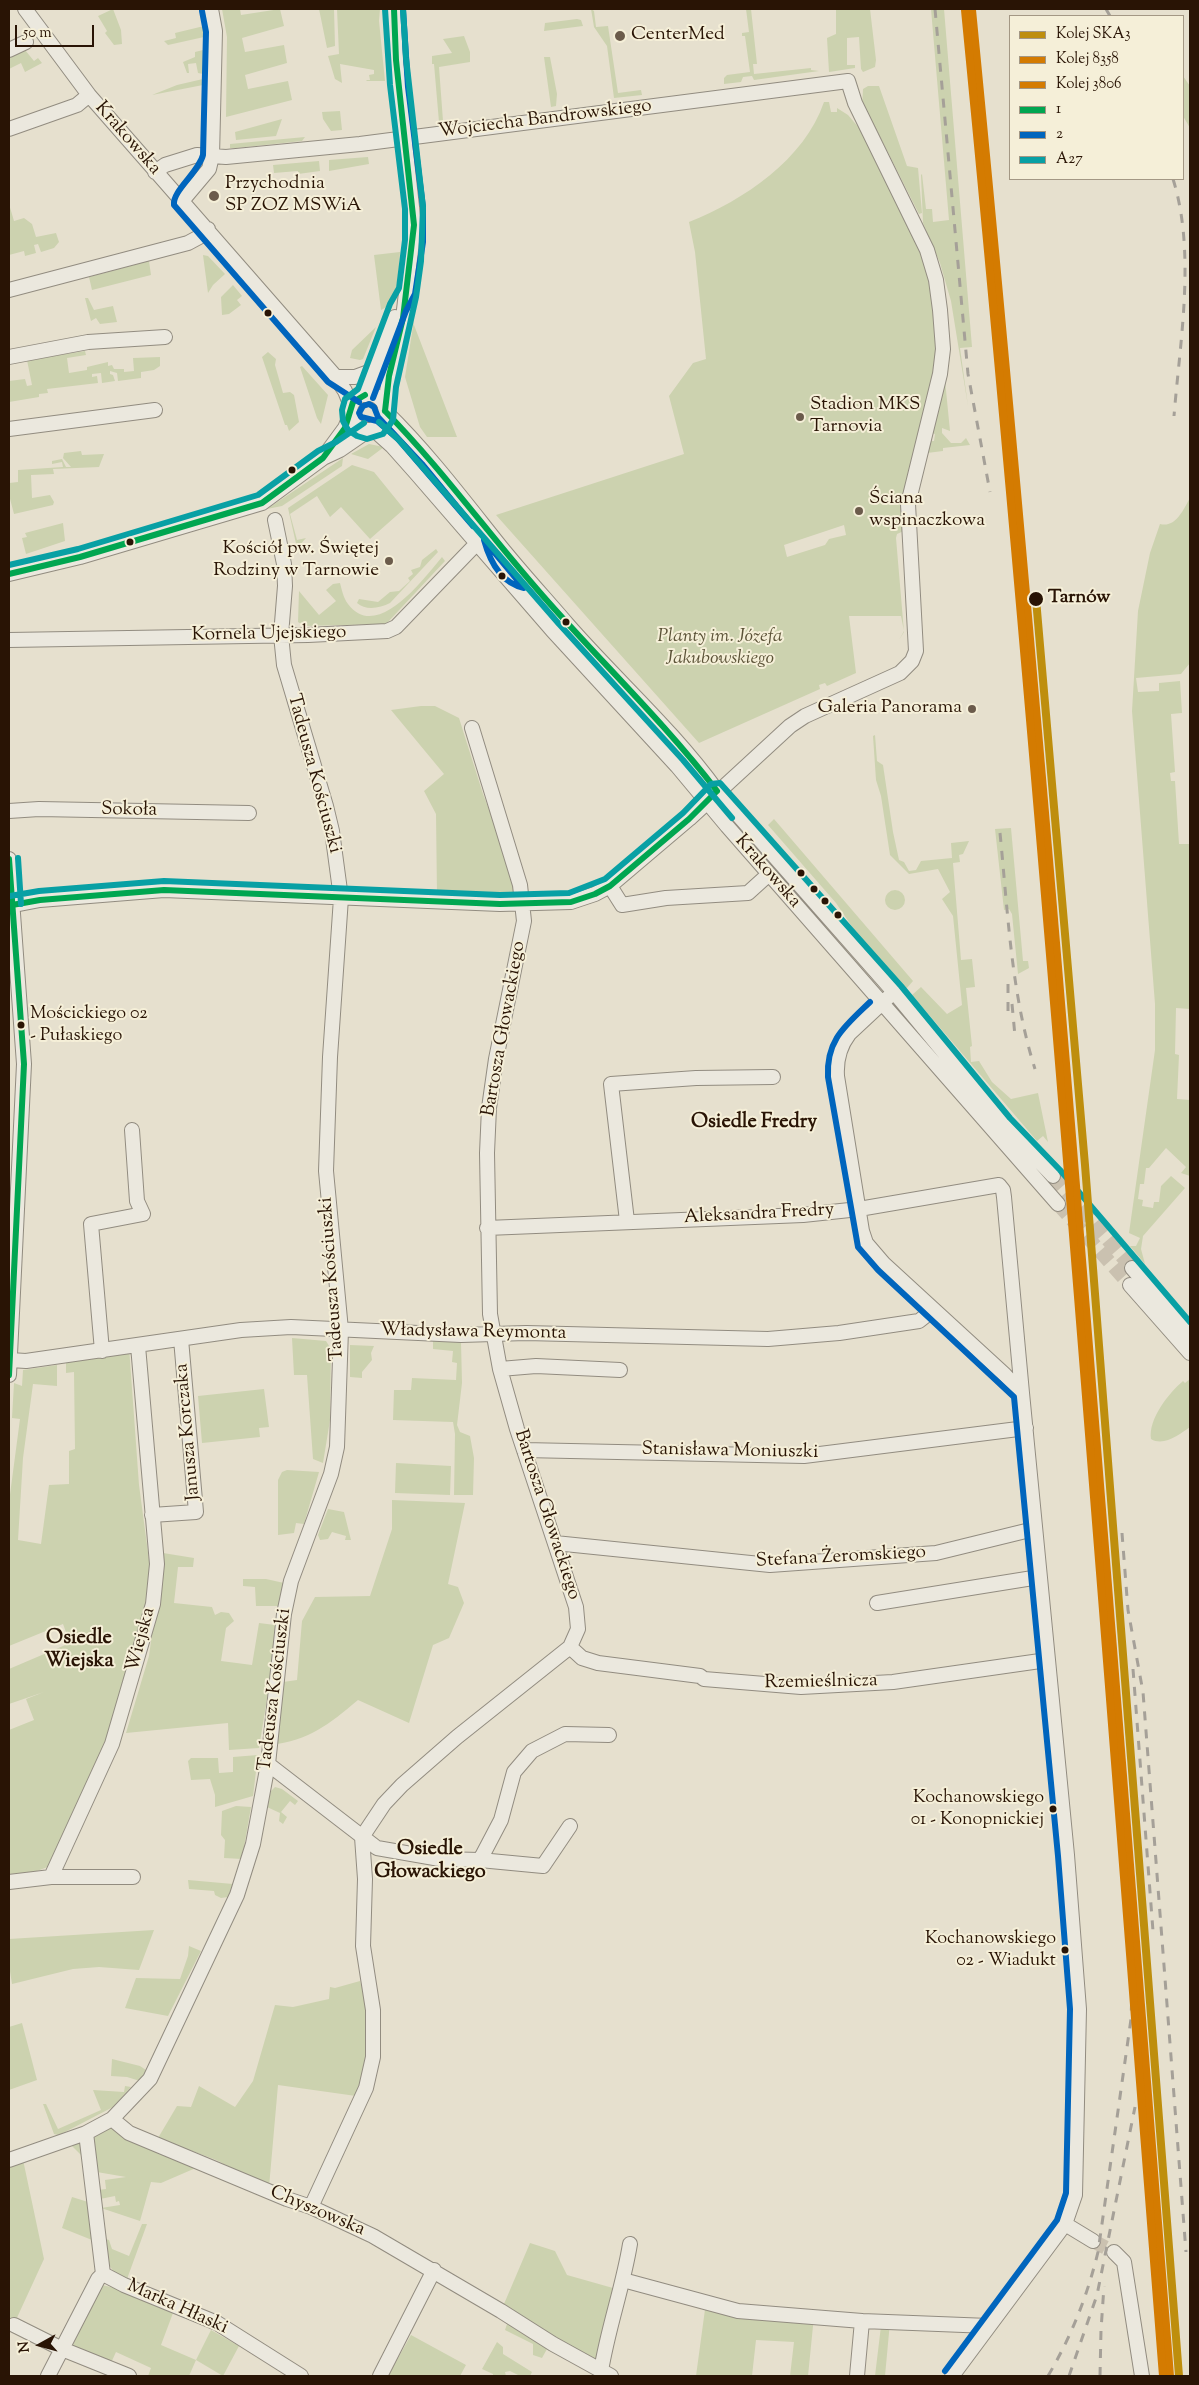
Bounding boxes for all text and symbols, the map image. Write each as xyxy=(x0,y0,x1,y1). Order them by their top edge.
scale bar xyxy=(18,15,96,47)
legend xyxy=(1009,15,1184,180)
text: 50 m xyxy=(23,23,52,44)
text: Kolej SKA3 xyxy=(1056,24,1131,45)
place label: CenterMed xyxy=(631,25,725,47)
marker: CenterMed xyxy=(613,29,627,43)
text: Kolej 8358 xyxy=(1056,49,1119,70)
text: Kolej 3806 xyxy=(1056,74,1122,95)
street label: Wojciecha Bandrowskiego xyxy=(437,96,653,144)
street label: Krakowska xyxy=(89,98,165,180)
text: 1 xyxy=(1056,99,1061,120)
text: 2 xyxy=(1056,124,1063,145)
text: A27 xyxy=(1056,149,1083,170)
place label: Przychodnia SP ZOZ MSWiA xyxy=(225,174,362,218)
marker: Przychodnia SP ZOZ MSWiA xyxy=(207,189,221,203)
unlabelled marker xyxy=(263,308,273,318)
place label: Stadion MKS Tarnovia xyxy=(810,395,920,439)
marker: Stadion MKS Tarnovia xyxy=(794,411,806,423)
unlabelled marker xyxy=(287,465,297,475)
place label: Ściana wspinaczkowa xyxy=(869,489,985,533)
marker: Ściana wspinaczkowa xyxy=(853,505,865,517)
unlabelled marker xyxy=(125,537,135,547)
place label: Kościół pw. Świętej Rodziny w Tarnowie xyxy=(213,539,379,583)
marker: Kościół pw. Świętej Rodziny w Tarnowie xyxy=(383,555,395,567)
unlabelled marker xyxy=(497,571,507,581)
place label: Tarnów xyxy=(1048,588,1110,610)
marker: Tarnów xyxy=(1027,590,1045,608)
unlabelled marker xyxy=(561,617,571,627)
street label: Kornela Ujejskiego xyxy=(191,622,347,648)
park label: Planty im. Józefa Jakubowskiego xyxy=(658,627,782,671)
street label: Tadeusza Kościuszki xyxy=(281,692,345,856)
place label: Galeria Panorama xyxy=(817,698,962,720)
marker: Galeria Panorama xyxy=(966,703,978,715)
street label: Sokoła xyxy=(101,799,157,823)
street label: Krakowska xyxy=(729,831,805,913)
unlabelled marker xyxy=(796,868,806,878)
unlabelled marker xyxy=(809,884,819,894)
unlabelled marker xyxy=(820,896,830,906)
unlabelled marker xyxy=(833,910,843,920)
street label: Bartosza Głowackiego xyxy=(478,940,532,1118)
place label: Mościckiego 02 - Pułaskiego xyxy=(30,1004,148,1046)
marker: Mościckiego 02 - Pułaskiego xyxy=(16,1020,26,1030)
district label: Osiedle Fredry xyxy=(691,1112,817,1136)
street label: Tadeusza Kościuszki xyxy=(316,1196,350,1362)
street label: Aleksandra Fredry xyxy=(683,1200,835,1230)
street label: Władysława Reymonta xyxy=(380,1320,566,1346)
street label: Janusza Korczaka xyxy=(172,1362,206,1502)
street label: Bartosza Głowackiego xyxy=(508,1427,584,1603)
street label: Stanisława Moniuszki xyxy=(641,1439,819,1465)
street label: Stefana Żeromskiego xyxy=(755,1542,927,1574)
street label: Wiejska xyxy=(122,1605,162,1675)
street label: Tadeusza Kościuszki xyxy=(255,1607,297,1773)
district label: Osiedle Wiejska xyxy=(44,1628,114,1675)
street label: Rzemieślnicza xyxy=(764,1671,878,1695)
place label: Kochanowskiego 01 - Konopnickiej xyxy=(911,1788,1044,1830)
marker: Kochanowskiego 01 - Konopnickiej xyxy=(1048,1804,1058,1814)
district label: Osiedle Głowackiego xyxy=(374,1839,486,1886)
place label: Kochanowskiego 02 - Wiadukt xyxy=(925,1929,1056,1972)
marker: Kochanowskiego 02 - Wiadukt xyxy=(1060,1945,1070,1955)
street label: Chyszowska xyxy=(266,2182,368,2242)
street label: Marka Hłaski xyxy=(123,2276,231,2340)
north arrow xyxy=(15,2320,65,2370)
text: N xyxy=(15,2340,36,2354)

